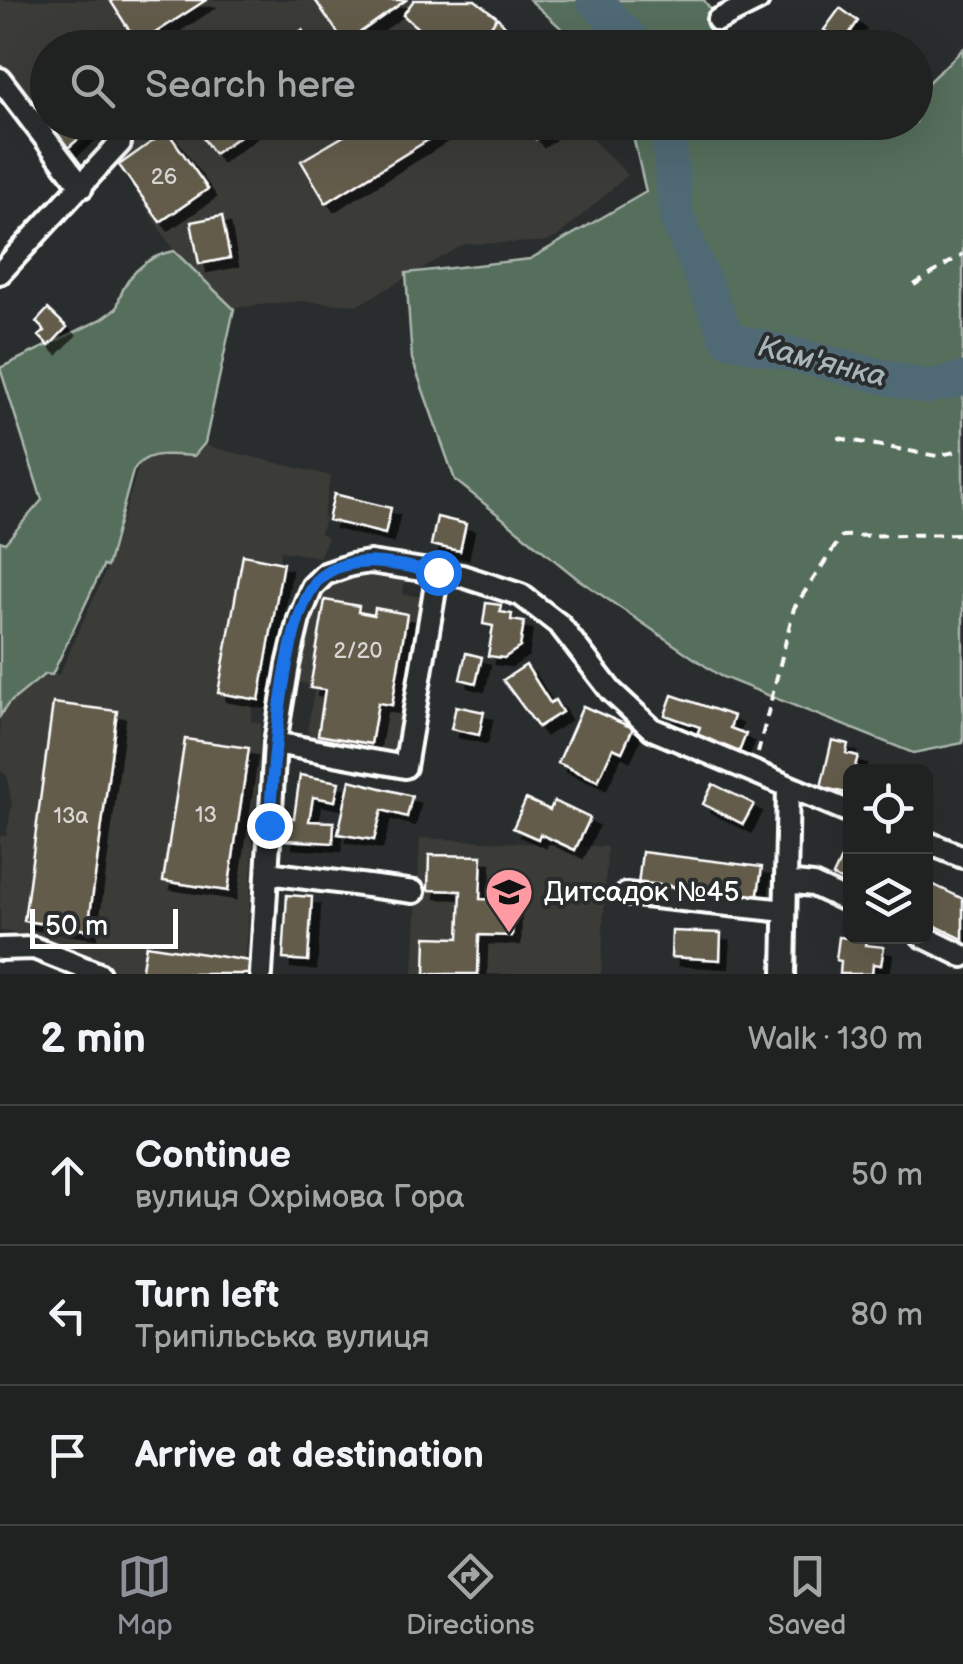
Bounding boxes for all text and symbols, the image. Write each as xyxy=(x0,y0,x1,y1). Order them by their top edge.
search box xyxy=(30,30,933,140)
icon: search xyxy=(65,58,120,113)
text: Search here xyxy=(145,63,356,108)
house number: 26 xyxy=(151,164,177,191)
water label: Кам'янка xyxy=(754,329,890,395)
route start xyxy=(416,550,462,596)
house number: 2/20 xyxy=(334,638,382,665)
map controls xyxy=(843,764,933,944)
button: locate xyxy=(843,764,933,854)
house number: 13 xyxy=(195,802,217,829)
house number: 13а xyxy=(53,803,89,830)
route end xyxy=(247,803,293,849)
button: layers xyxy=(843,854,933,944)
school or university icon: Дитсадок №45 xyxy=(483,866,535,934)
place label: Дитсадок №45 xyxy=(544,876,739,909)
scale bar xyxy=(30,904,178,948)
text: 50 m xyxy=(45,910,108,943)
text: 2 min xyxy=(40,1014,146,1065)
text: Walk · 130 m xyxy=(748,1020,923,1059)
text: Continue xyxy=(135,1133,291,1178)
icon: ahead xyxy=(40,1148,95,1203)
text: 50 m xyxy=(851,1156,923,1195)
text: вулиця Охрімова Гора xyxy=(135,1178,465,1217)
text: Turn left xyxy=(135,1273,279,1318)
icon: left xyxy=(40,1288,95,1343)
text: 80 m xyxy=(850,1296,923,1335)
text: Трипільська вулиця xyxy=(135,1318,430,1357)
icon: arrive xyxy=(40,1428,95,1483)
text: Arrive at destination xyxy=(135,1433,484,1478)
tab: Map xyxy=(117,1549,173,1642)
tab: Directions xyxy=(406,1549,535,1642)
tab: Saved xyxy=(768,1549,846,1642)

